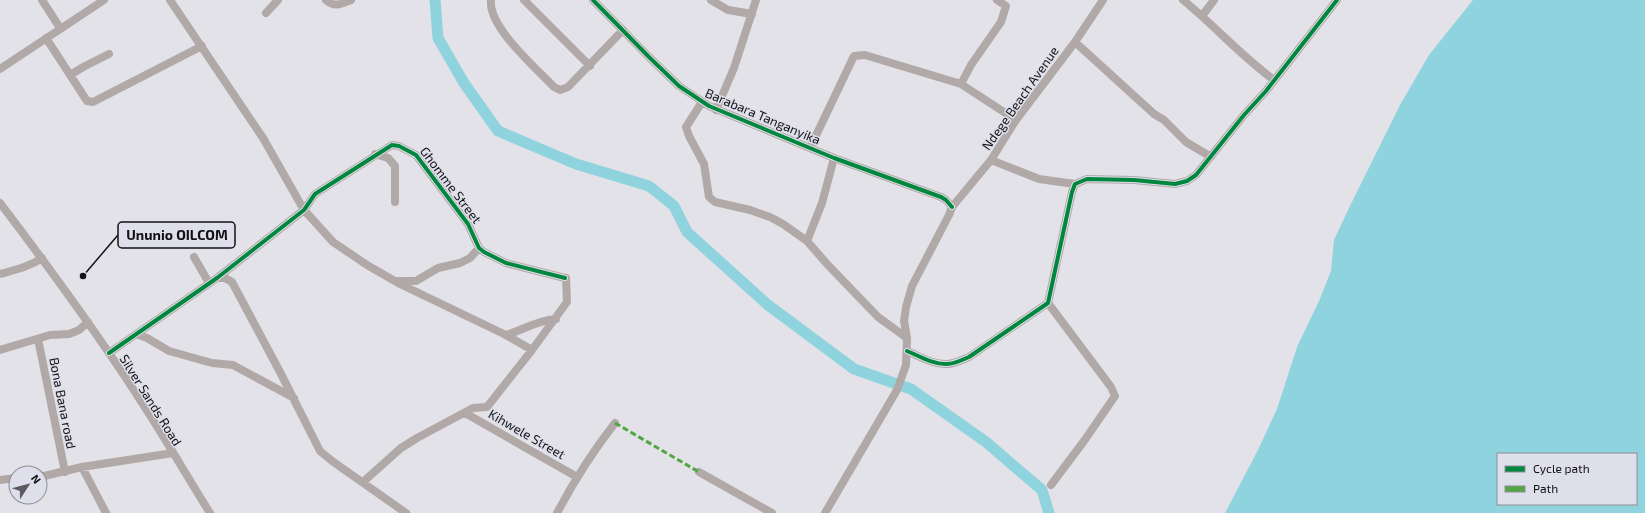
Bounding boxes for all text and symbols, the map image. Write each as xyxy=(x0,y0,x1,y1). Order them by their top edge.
street label: Ndege Beach Avenue xyxy=(978,43,1062,153)
street label: Barabara Tanganyika xyxy=(703,84,823,148)
street label: Ghomme Street xyxy=(417,143,485,227)
callout: Ununio OILCOM xyxy=(118,222,235,248)
text: Ununio OILCOM xyxy=(126,226,228,243)
street label: Silver Sands Road xyxy=(116,351,186,449)
street label: Bona Bana road xyxy=(46,356,80,450)
street label: Kihwele Street xyxy=(486,406,568,462)
legend xyxy=(1497,453,1637,505)
text: Cycle path xyxy=(1533,461,1590,475)
north arrow xyxy=(8,465,48,505)
text: N xyxy=(29,472,44,486)
text: Path xyxy=(1533,481,1558,495)

